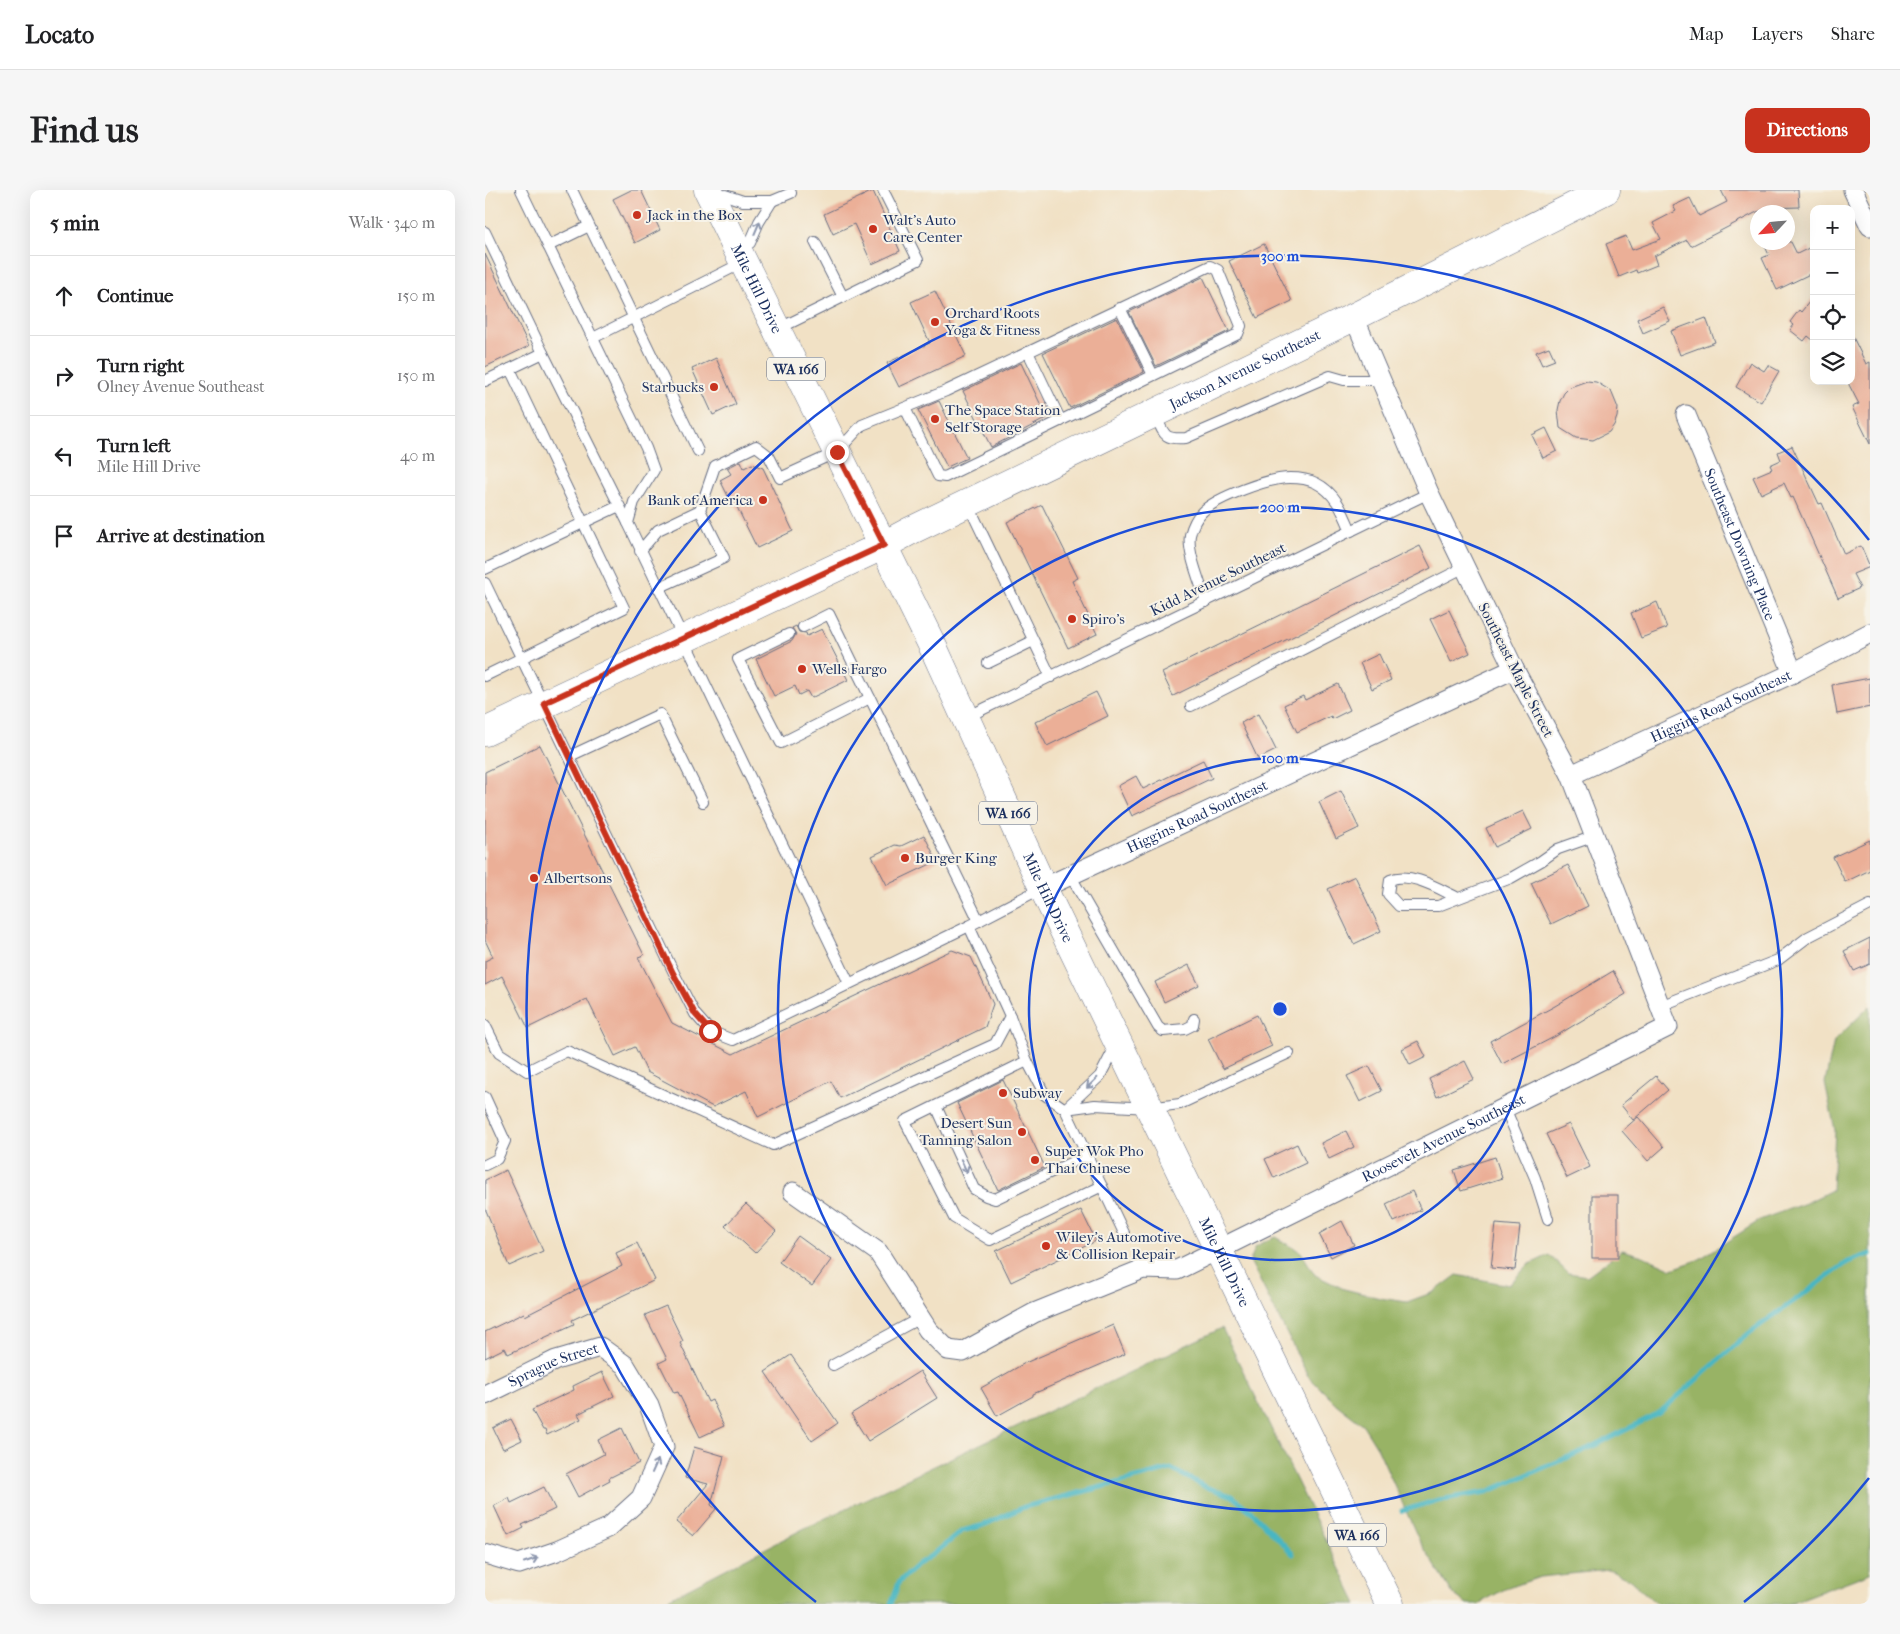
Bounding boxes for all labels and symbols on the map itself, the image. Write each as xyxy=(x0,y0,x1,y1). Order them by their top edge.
north arrow xyxy=(1750,205,1795,250)
place label: Jack in the Box xyxy=(646,206,743,224)
marker: Jack in the Box xyxy=(631,209,643,221)
place label: Walt's Auto Care Center xyxy=(882,211,963,246)
one-way arrow xyxy=(752,221,762,236)
marker: Walt's Auto Care Center xyxy=(867,223,879,235)
street label: Mile Hill Drive xyxy=(727,241,786,337)
text: 300 m xyxy=(1261,247,1300,265)
place label: Orchard Roots Yoga & Fitness xyxy=(944,304,1040,339)
marker: Orchard Roots Yoga & Fitness xyxy=(929,316,941,328)
street label: Jackson Avenue Southeast xyxy=(1165,325,1324,414)
road number: WA 166 xyxy=(767,358,825,380)
place label: Starbucks xyxy=(642,378,704,396)
marker: Starbucks xyxy=(708,381,720,393)
place label: The Space Station Self Storage xyxy=(945,401,1061,436)
marker: The Space Station Self Storage xyxy=(929,413,941,425)
route end xyxy=(826,441,849,464)
street label: Southeast Downing Place xyxy=(1700,466,1779,624)
place label: Bank of America xyxy=(647,491,754,509)
marker: Bank of America xyxy=(757,494,769,506)
text: 200 m xyxy=(1260,498,1300,516)
street label: Kidd Avenue Southeast xyxy=(1147,538,1289,620)
street label: Southeast Maple Street xyxy=(1474,600,1558,741)
place label: Spiro's xyxy=(1082,610,1125,628)
marker: Spiro's xyxy=(1066,613,1078,625)
place label: Wells Fargo xyxy=(811,660,887,678)
marker: Wells Fargo xyxy=(796,663,808,675)
street label: Higgins Road Southeast xyxy=(1647,666,1795,746)
text: 100 m xyxy=(1261,749,1299,767)
street label: Higgins Road Southeast xyxy=(1124,776,1271,857)
road number: WA 166 xyxy=(979,802,1037,824)
place label: Burger King xyxy=(915,849,998,867)
street label: Mile Hill Drive xyxy=(1019,850,1077,946)
marker: Burger King xyxy=(899,852,911,864)
place label: Albertsons xyxy=(543,869,613,887)
marker: Albertsons xyxy=(528,872,540,884)
centre of rings xyxy=(1271,1000,1289,1018)
route start xyxy=(699,1020,722,1043)
one-way arrow xyxy=(1085,1077,1098,1089)
place label: Subway xyxy=(1013,1084,1063,1102)
marker: Subway xyxy=(997,1087,1009,1099)
street label: Roosevelt Avenue Southeast xyxy=(1359,1090,1529,1186)
place label: Desert Sun Tanning Salon xyxy=(920,1114,1012,1149)
marker: Desert Sun Tanning Salon xyxy=(1016,1126,1028,1138)
place label: Super Wok Pho Thai Chinese xyxy=(1045,1142,1144,1177)
marker: Super Wok Pho Thai Chinese xyxy=(1029,1154,1041,1166)
one-way arrow xyxy=(960,1158,969,1173)
street label: Mile Hill Drive xyxy=(1195,1214,1254,1310)
place label: Wiley's Automotive & Collision Repair xyxy=(1055,1228,1182,1263)
marker: Wiley's Automotive & Collision Repair xyxy=(1040,1240,1052,1252)
street label: Sprague Street xyxy=(505,1339,601,1391)
one-way arrow xyxy=(651,1459,661,1474)
road number: WA 166 xyxy=(1328,1524,1386,1546)
one-way arrow xyxy=(523,1555,539,1564)

